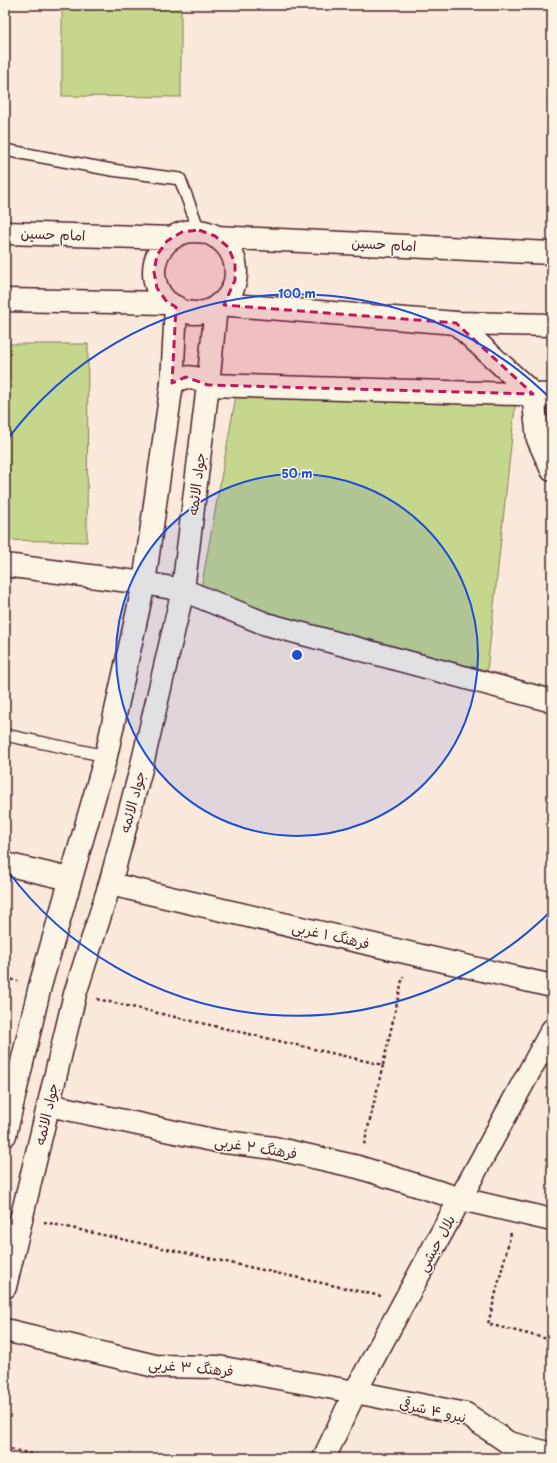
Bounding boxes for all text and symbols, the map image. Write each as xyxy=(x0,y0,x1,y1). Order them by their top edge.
street label: امام حسین xyxy=(20,222,86,247)
street label: امام حسین xyxy=(351,232,417,257)
text: 100 m xyxy=(278,284,316,302)
street label: جواد الائمه xyxy=(182,451,210,517)
text: 50 m xyxy=(281,464,313,482)
centre of rings xyxy=(290,648,304,662)
street label: جواد الائمه xyxy=(114,769,150,835)
street label: فرهنگ ۱ غربی xyxy=(290,916,372,954)
street label: جواد الائمه xyxy=(29,1081,63,1147)
street label: فرهنگ ۲ غربی xyxy=(213,1130,299,1164)
street label: بلال حبشی xyxy=(412,1211,460,1275)
street label: فرهنگ ۳ غربی xyxy=(148,1353,234,1381)
street label: نیرو ۴ شرقی xyxy=(398,1392,468,1428)

